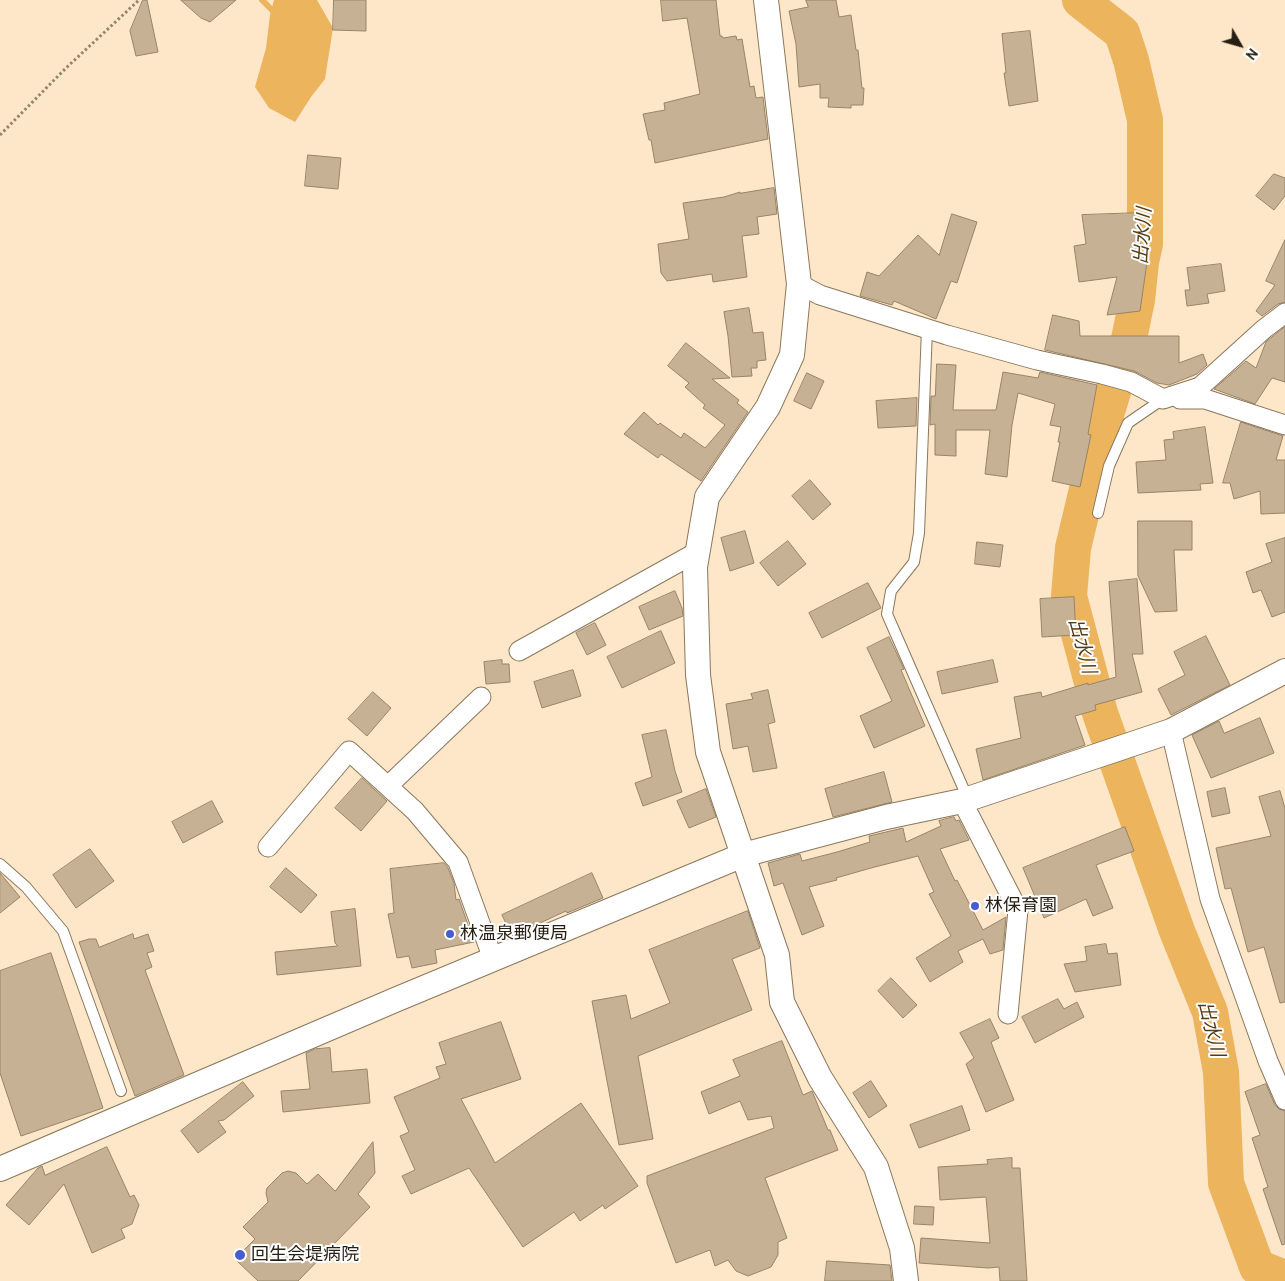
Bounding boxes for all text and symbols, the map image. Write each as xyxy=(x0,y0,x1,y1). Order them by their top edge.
north arrow xyxy=(1215,20,1265,70)
text: N xyxy=(1242,45,1262,64)
water label: 出水川 xyxy=(1130,207,1156,265)
water label: 出水川 xyxy=(1064,616,1100,676)
place label: 林保育園 xyxy=(985,895,1057,917)
marker: 林保育園 xyxy=(969,900,981,912)
place label: 林温泉郵便局 xyxy=(460,923,568,945)
marker: 林温泉郵便局 xyxy=(444,928,456,940)
water label: 出水川 xyxy=(1193,999,1229,1059)
place label: 回生会堤病院 xyxy=(251,1244,359,1266)
marker: 回生会堤病院 xyxy=(233,1248,247,1262)

